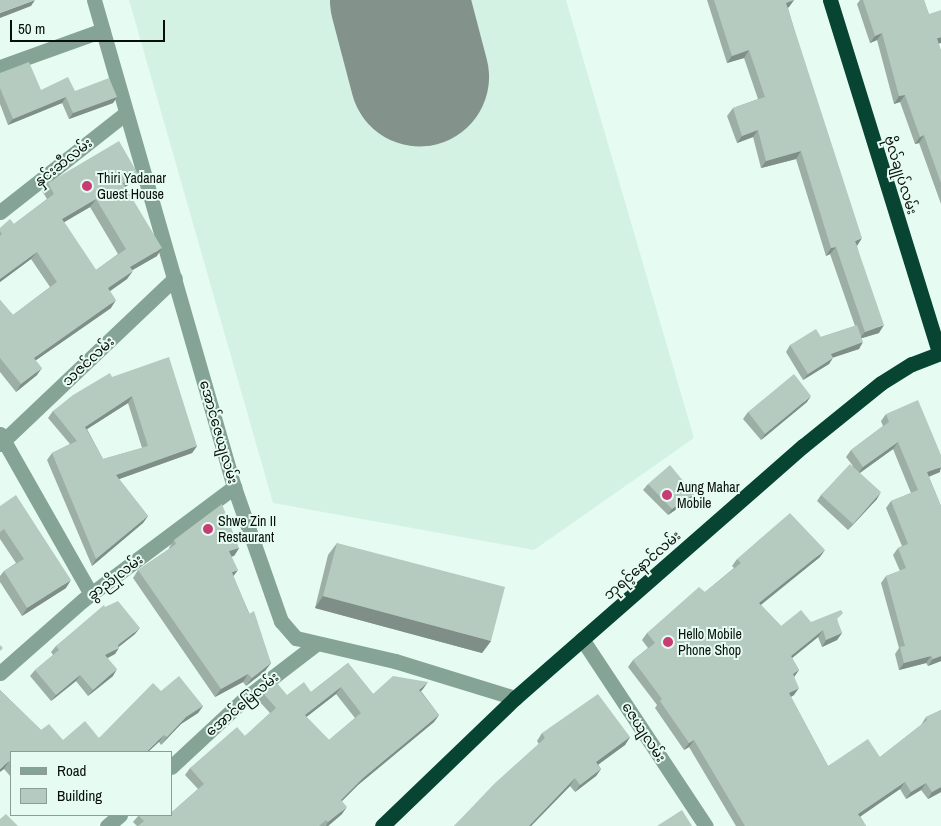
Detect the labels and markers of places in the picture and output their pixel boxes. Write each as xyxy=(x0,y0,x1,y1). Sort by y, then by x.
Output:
place label: Thiri Yadanar Guest House xyxy=(97,170,166,202)
marker: Thiri Yadanar Guest House xyxy=(81,180,93,192)
place label: Aung Mahar Mobile xyxy=(677,479,740,512)
marker: Aung Mahar Mobile xyxy=(661,489,673,501)
place label: Shwe Zin II Restaurant xyxy=(218,513,276,546)
marker: Shwe Zin II Restaurant xyxy=(202,523,214,535)
place label: Hello Mobile Phone Shop xyxy=(678,626,742,658)
marker: Hello Mobile Phone Shop xyxy=(662,636,674,648)

